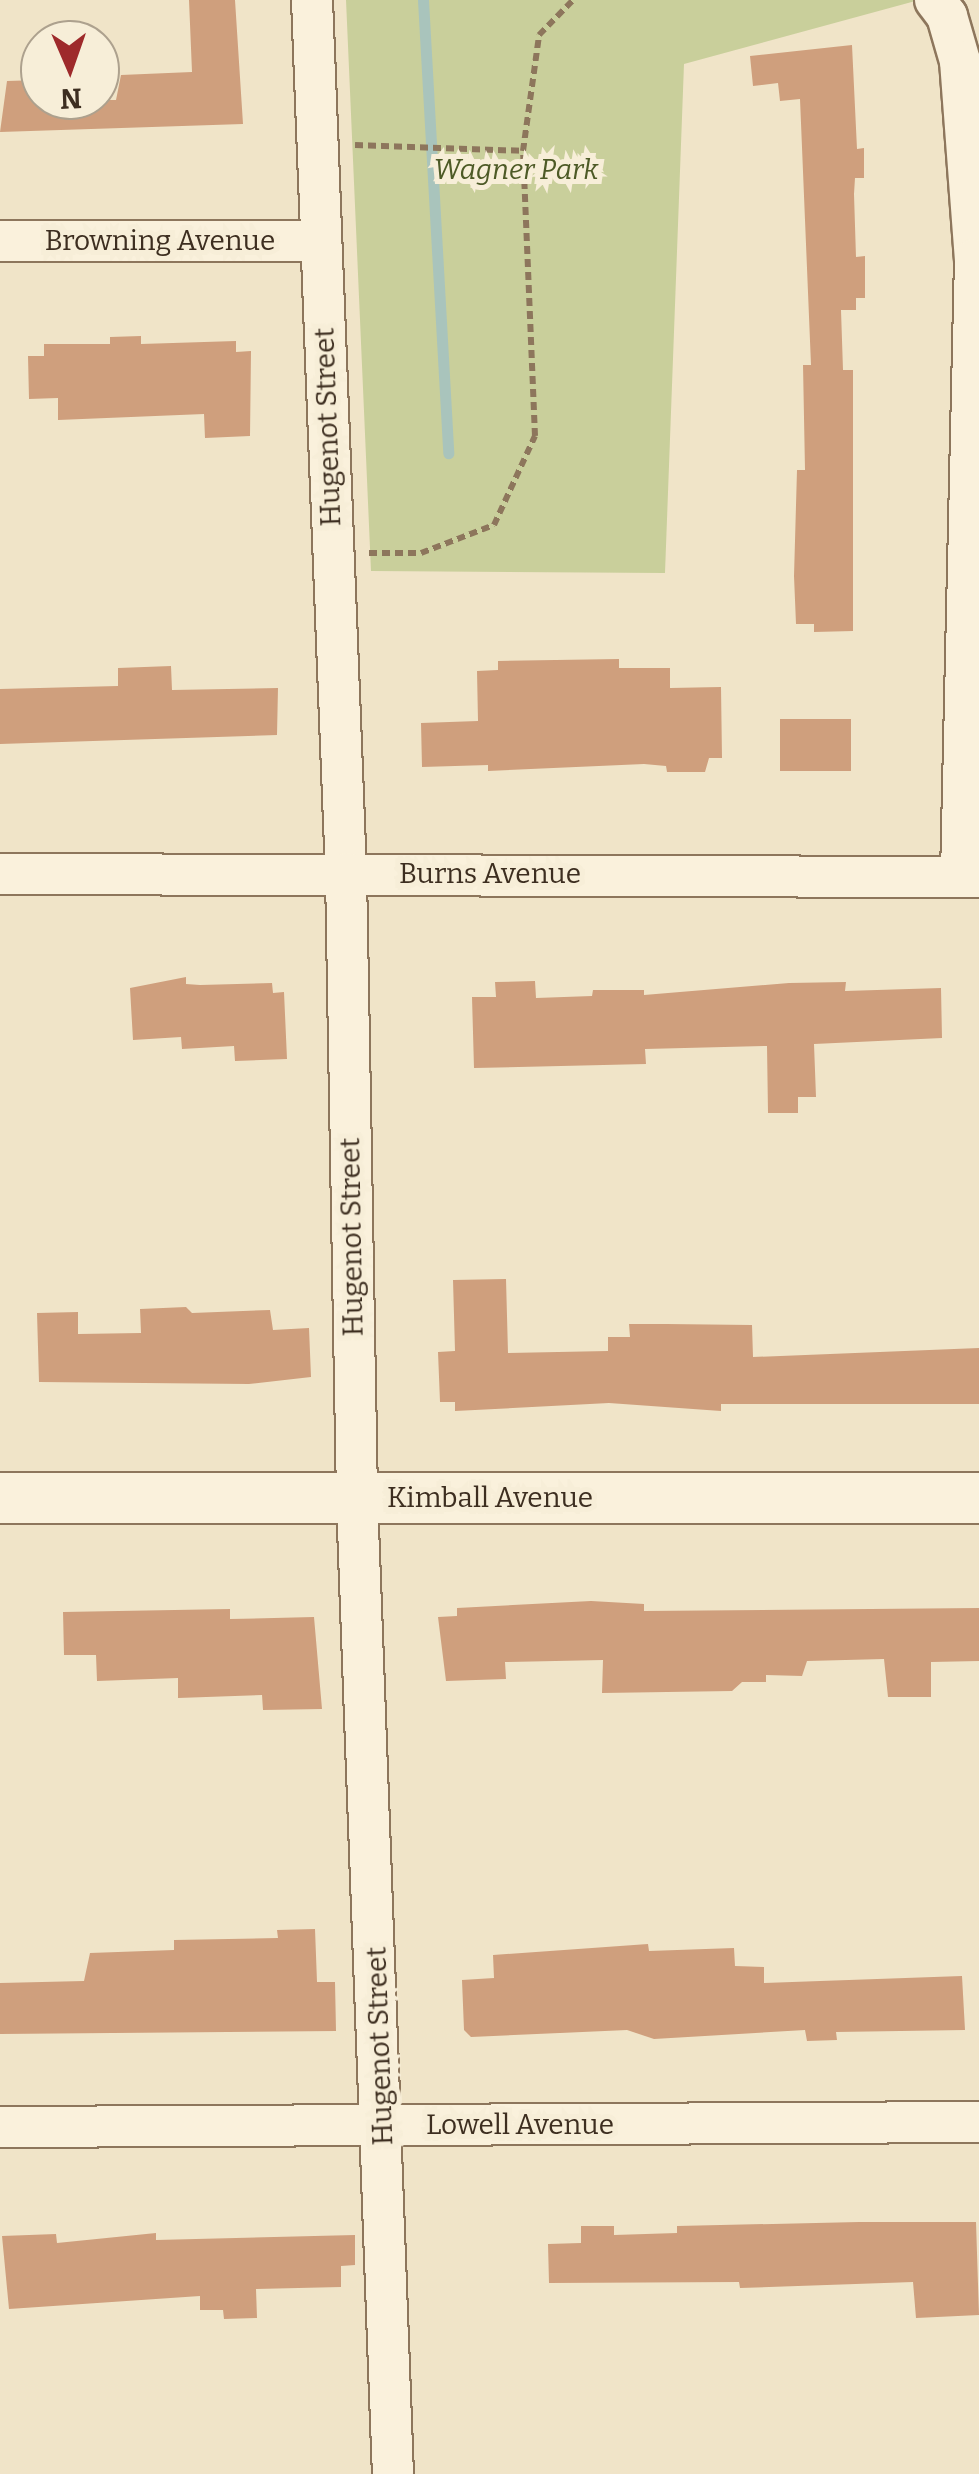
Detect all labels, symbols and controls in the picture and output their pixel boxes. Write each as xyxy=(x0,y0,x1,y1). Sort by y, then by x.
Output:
north arrow xyxy=(20,20,120,120)
text: N xyxy=(60,82,82,115)
park label: Wagner Park xyxy=(434,153,598,187)
street label: Browning Avenue xyxy=(45,224,275,258)
street label: Hugenot Street xyxy=(308,327,348,527)
street label: Burns Avenue xyxy=(399,857,581,891)
street label: Hugenot Street xyxy=(333,1137,371,1337)
street label: Kimball Avenue xyxy=(387,1481,593,1515)
street label: Hugenot Street xyxy=(360,1946,400,2146)
street label: Lowell Avenue xyxy=(426,2108,614,2142)

